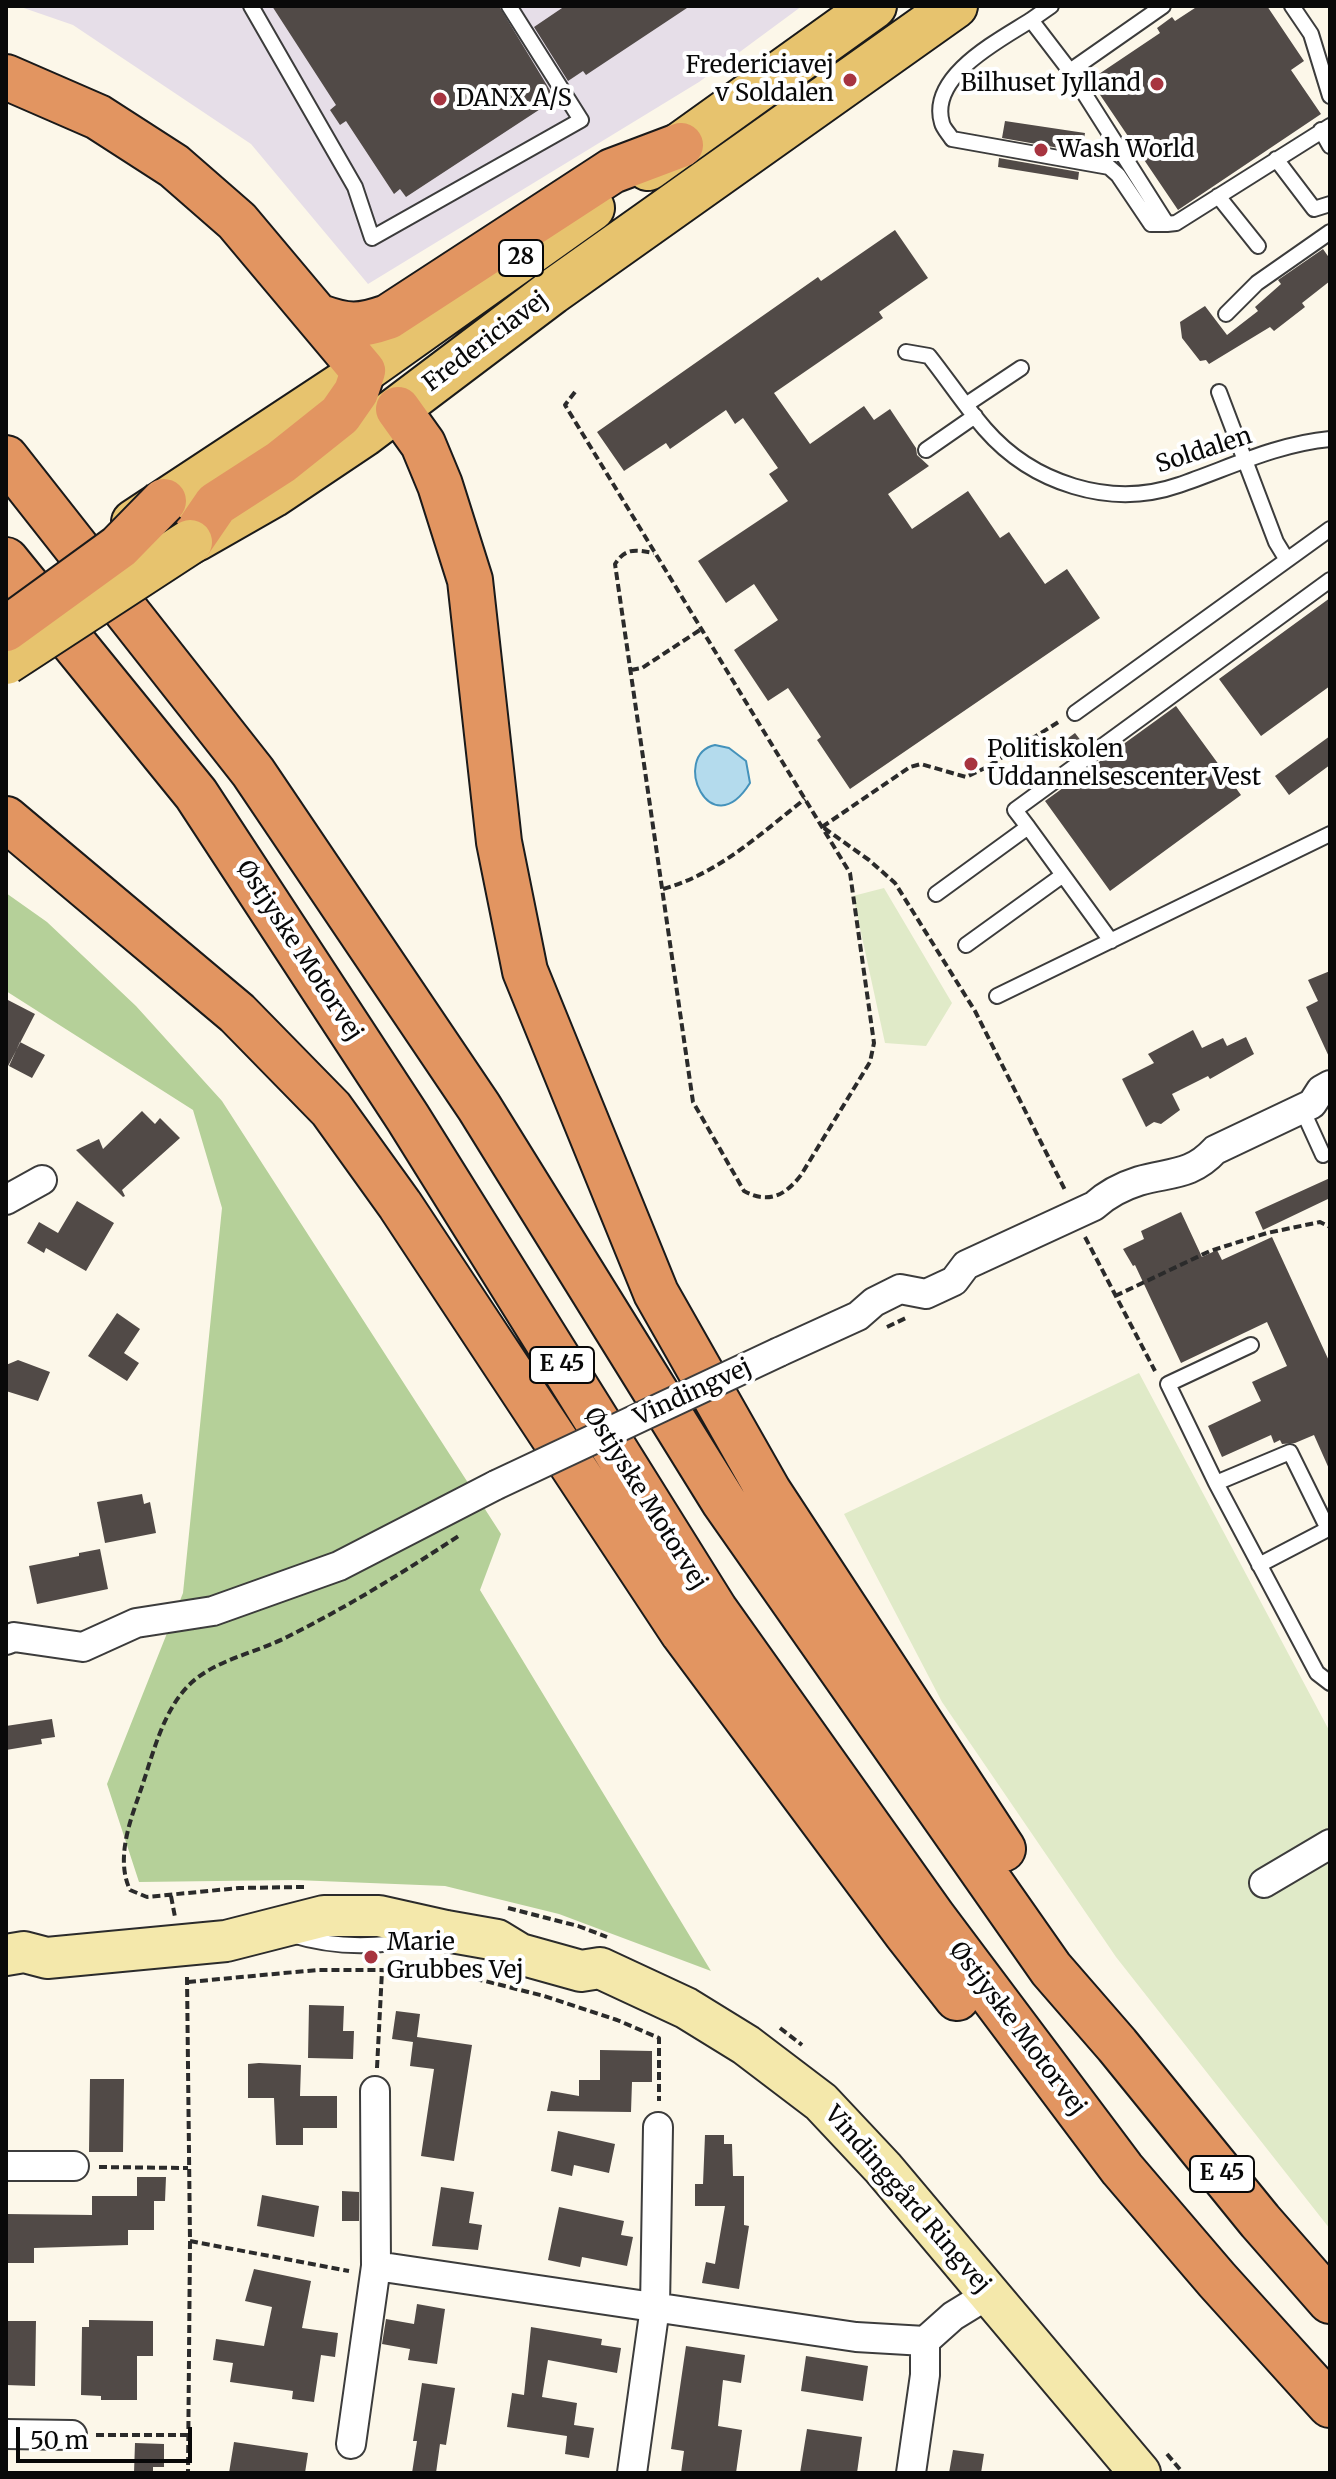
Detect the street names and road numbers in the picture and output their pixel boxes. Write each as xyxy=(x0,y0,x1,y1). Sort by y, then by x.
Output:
road number: 28 xyxy=(499,240,543,276)
street label: Fredericiavej xyxy=(418,286,554,398)
street label: Soldalen xyxy=(1152,422,1256,480)
street label: Østjyske Motorvej xyxy=(230,855,368,1047)
road number: E 45 xyxy=(530,1347,594,1383)
street label: Vindingvej xyxy=(630,1353,756,1433)
street label: Østjyske Motorvej xyxy=(577,1403,713,1595)
street label: Østjyske Motorvej xyxy=(943,1937,1091,2121)
street label: Vindinggård Ringvej xyxy=(818,2101,996,2299)
road number: E 45 xyxy=(1190,2156,1254,2192)

